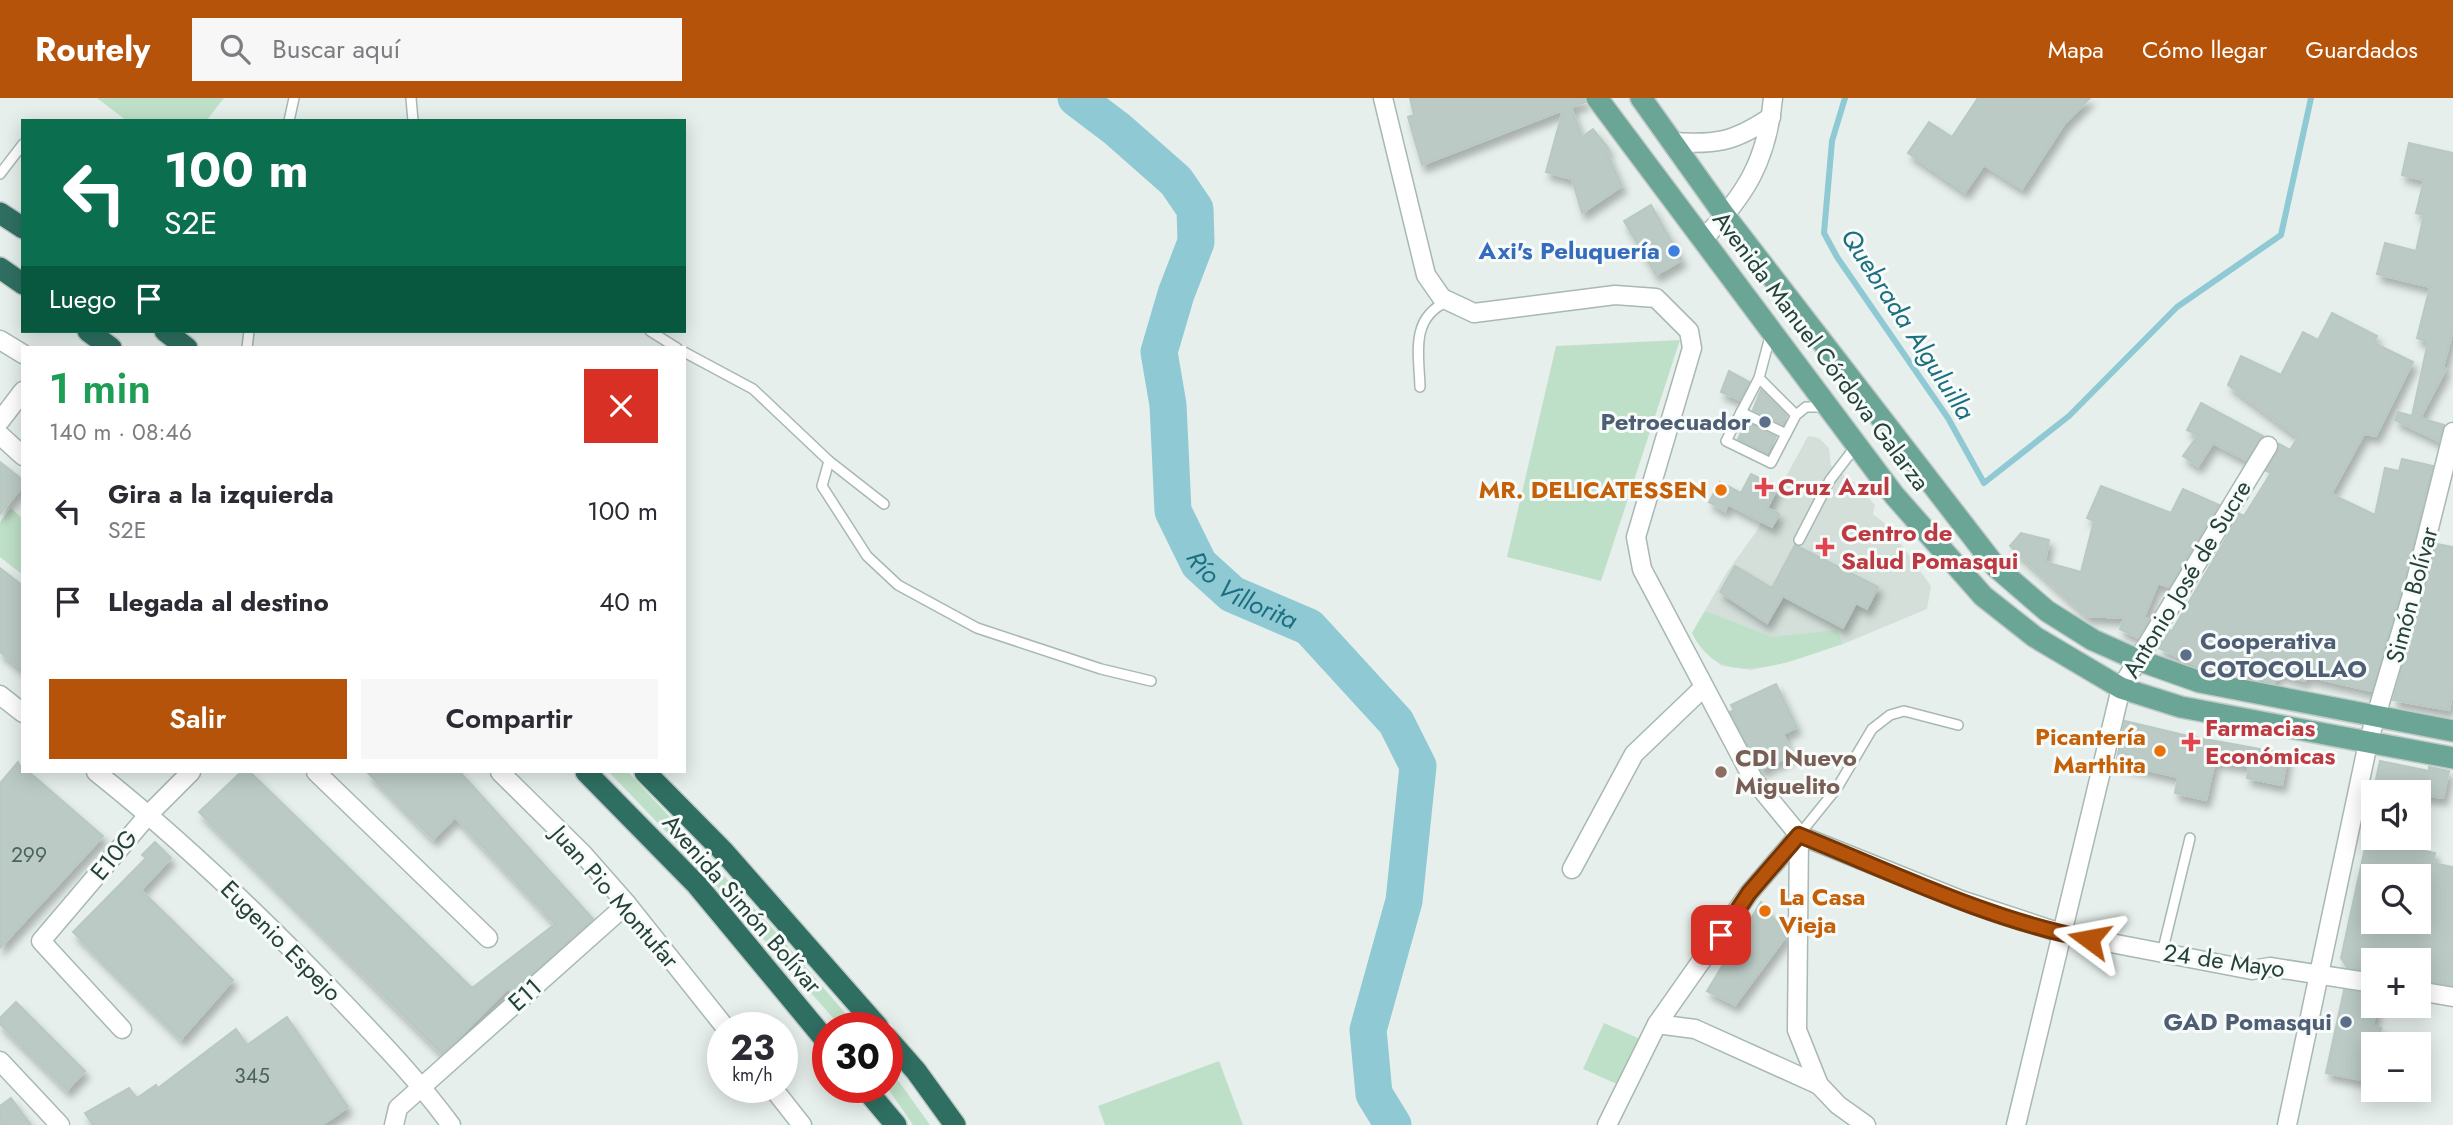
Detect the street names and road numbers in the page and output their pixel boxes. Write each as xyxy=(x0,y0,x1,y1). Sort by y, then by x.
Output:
street label: Avenida Manuel Córdova Galarza xyxy=(1705,204,1938,498)
street label: Antonio José de Sucre xyxy=(2114,473,2260,684)
street label: Simón Bolívar xyxy=(2377,522,2447,667)
street label: Avenida Simón Bolívar xyxy=(654,806,831,1002)
street label: Juan Pio Montufar xyxy=(541,815,688,976)
street label: E10G xyxy=(82,822,145,888)
street label: Eugenio Espejo xyxy=(213,872,350,1009)
street label: 24 de Mayo xyxy=(2161,935,2287,986)
street label: E11 xyxy=(500,970,549,1019)

